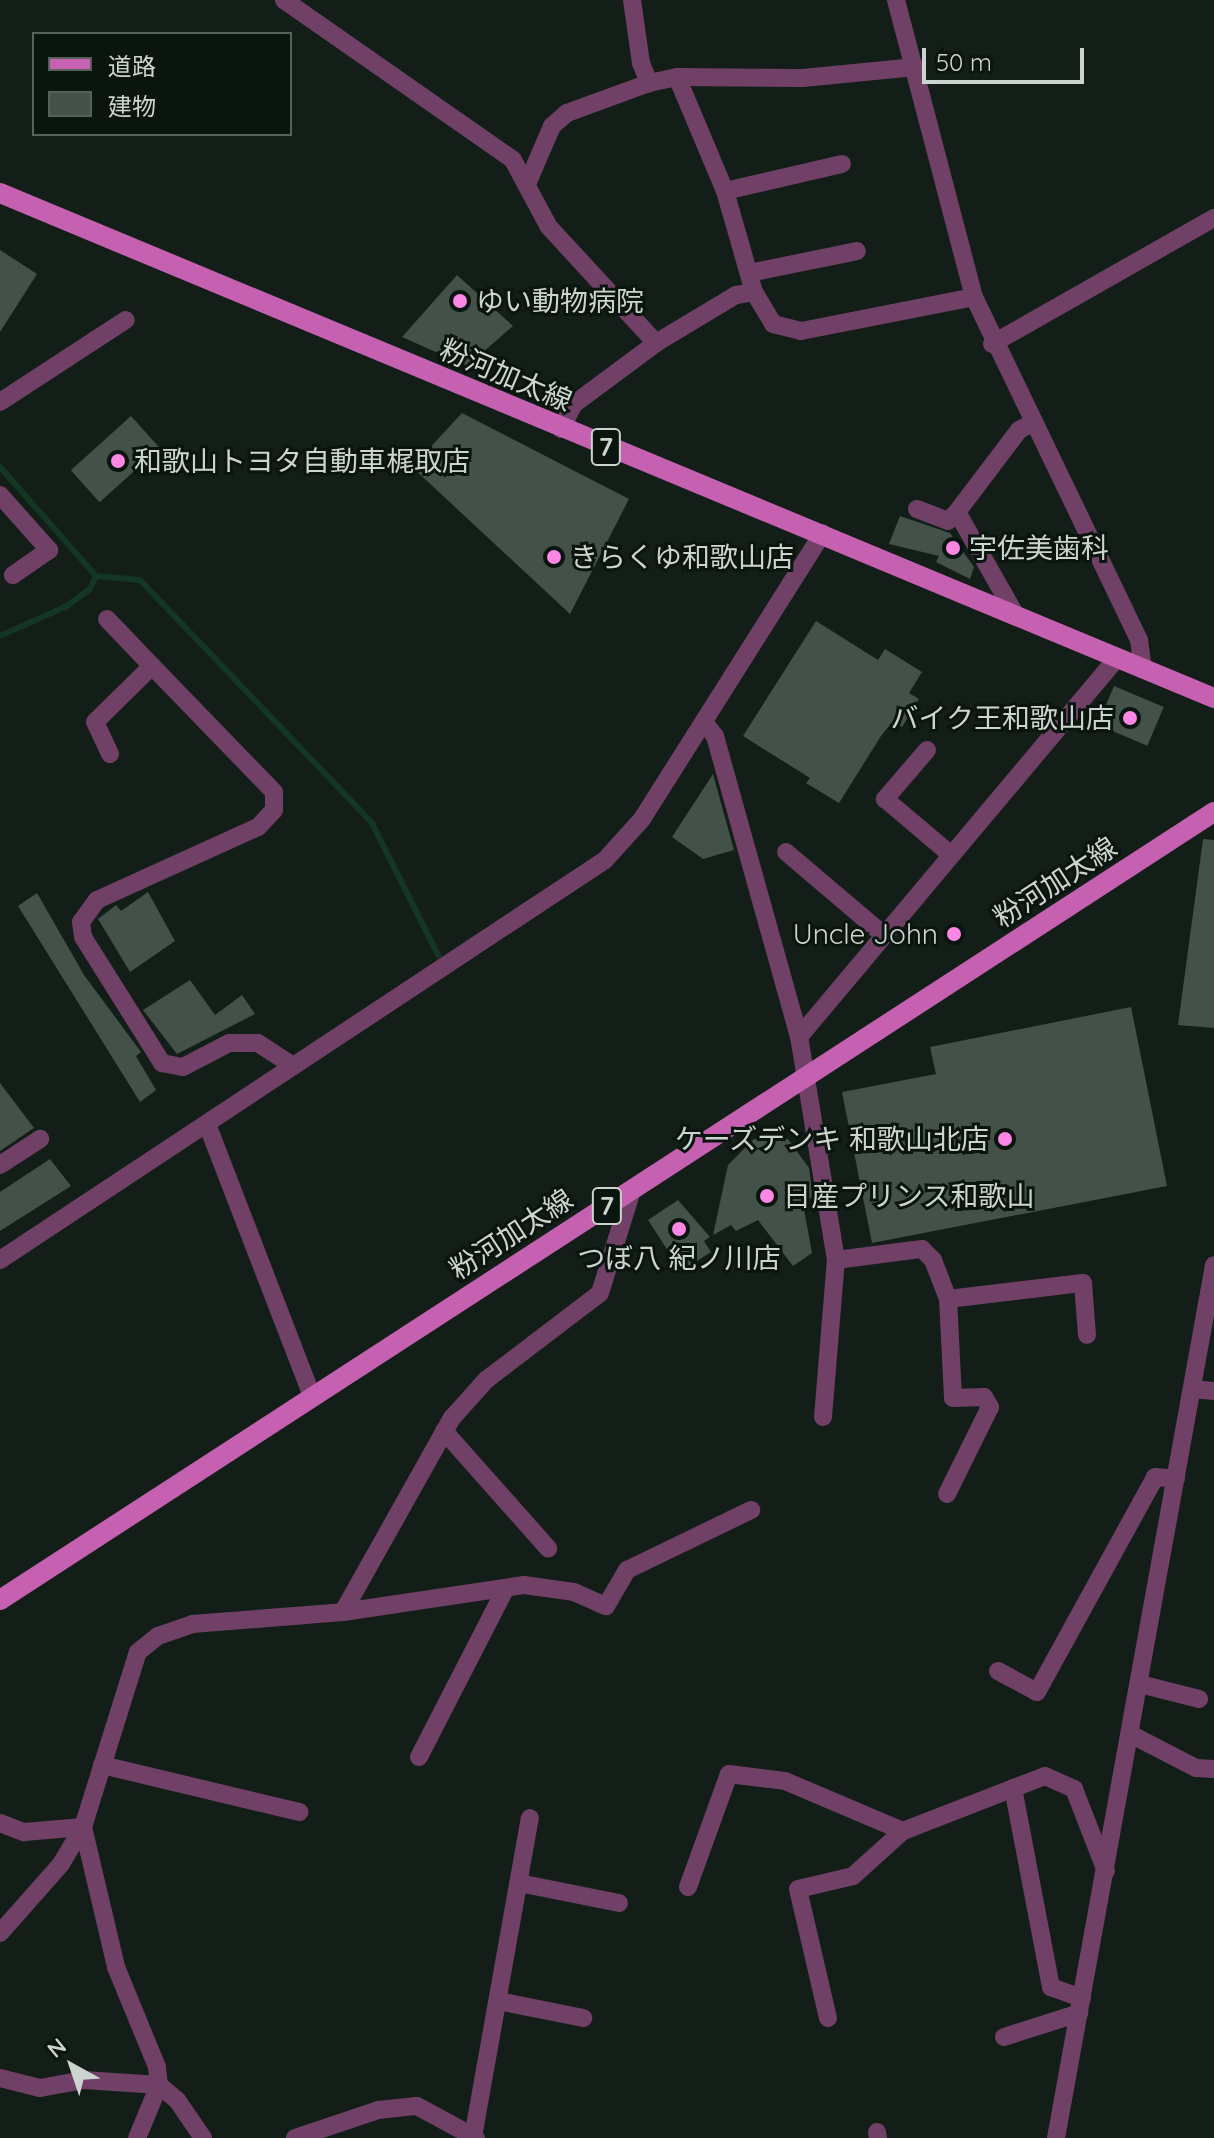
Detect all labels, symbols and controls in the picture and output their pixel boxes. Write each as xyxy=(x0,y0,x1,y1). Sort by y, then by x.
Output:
legend xyxy=(32,32,292,136)
scale bar xyxy=(926,32,1088,82)
text: 50 m xyxy=(936,47,992,77)
text: 道路 xyxy=(108,51,156,81)
text: 建物 xyxy=(108,91,156,121)
place label: ゆい動物病院 xyxy=(476,284,644,318)
marker: ゆい動物病院 xyxy=(451,292,469,310)
street label: 粉河加太線 xyxy=(435,332,577,418)
road number: 7 xyxy=(590,425,622,469)
place label: 和歌山トヨタ自動車梶取店 xyxy=(134,444,470,478)
marker: 和歌山トヨタ自動車梶取店 xyxy=(109,452,127,470)
place label: 宇佐美歯科 xyxy=(969,531,1109,565)
marker: 宇佐美歯科 xyxy=(944,539,962,557)
place label: きらくゆ和歌山店 xyxy=(570,540,794,574)
marker: きらくゆ和歌山店 xyxy=(545,548,563,566)
place label: バイク王和歌山店 xyxy=(890,701,1114,735)
marker: バイク王和歌山店 xyxy=(1121,709,1139,727)
street label: 粉河加太線 xyxy=(987,830,1123,934)
place label: Uncle John xyxy=(793,917,938,951)
marker: Uncle John xyxy=(945,925,963,943)
place label: ケーズデンキ 和歌山北店 xyxy=(673,1122,989,1156)
marker: ケーズデンキ 和歌山北店 xyxy=(996,1130,1014,1148)
place label: 日産プリンス和歌山 xyxy=(783,1179,1035,1213)
street label: 粉河加太線 xyxy=(443,1182,579,1286)
road number: 7 xyxy=(591,1184,623,1228)
marker: 日産プリンス和歌山 xyxy=(758,1187,776,1205)
marker: つぼ八 紀ノ川店 xyxy=(670,1220,688,1238)
place label: つぼ八 紀ノ川店 xyxy=(577,1241,781,1275)
north arrow xyxy=(32,2026,112,2106)
text: N xyxy=(41,2032,72,2064)

